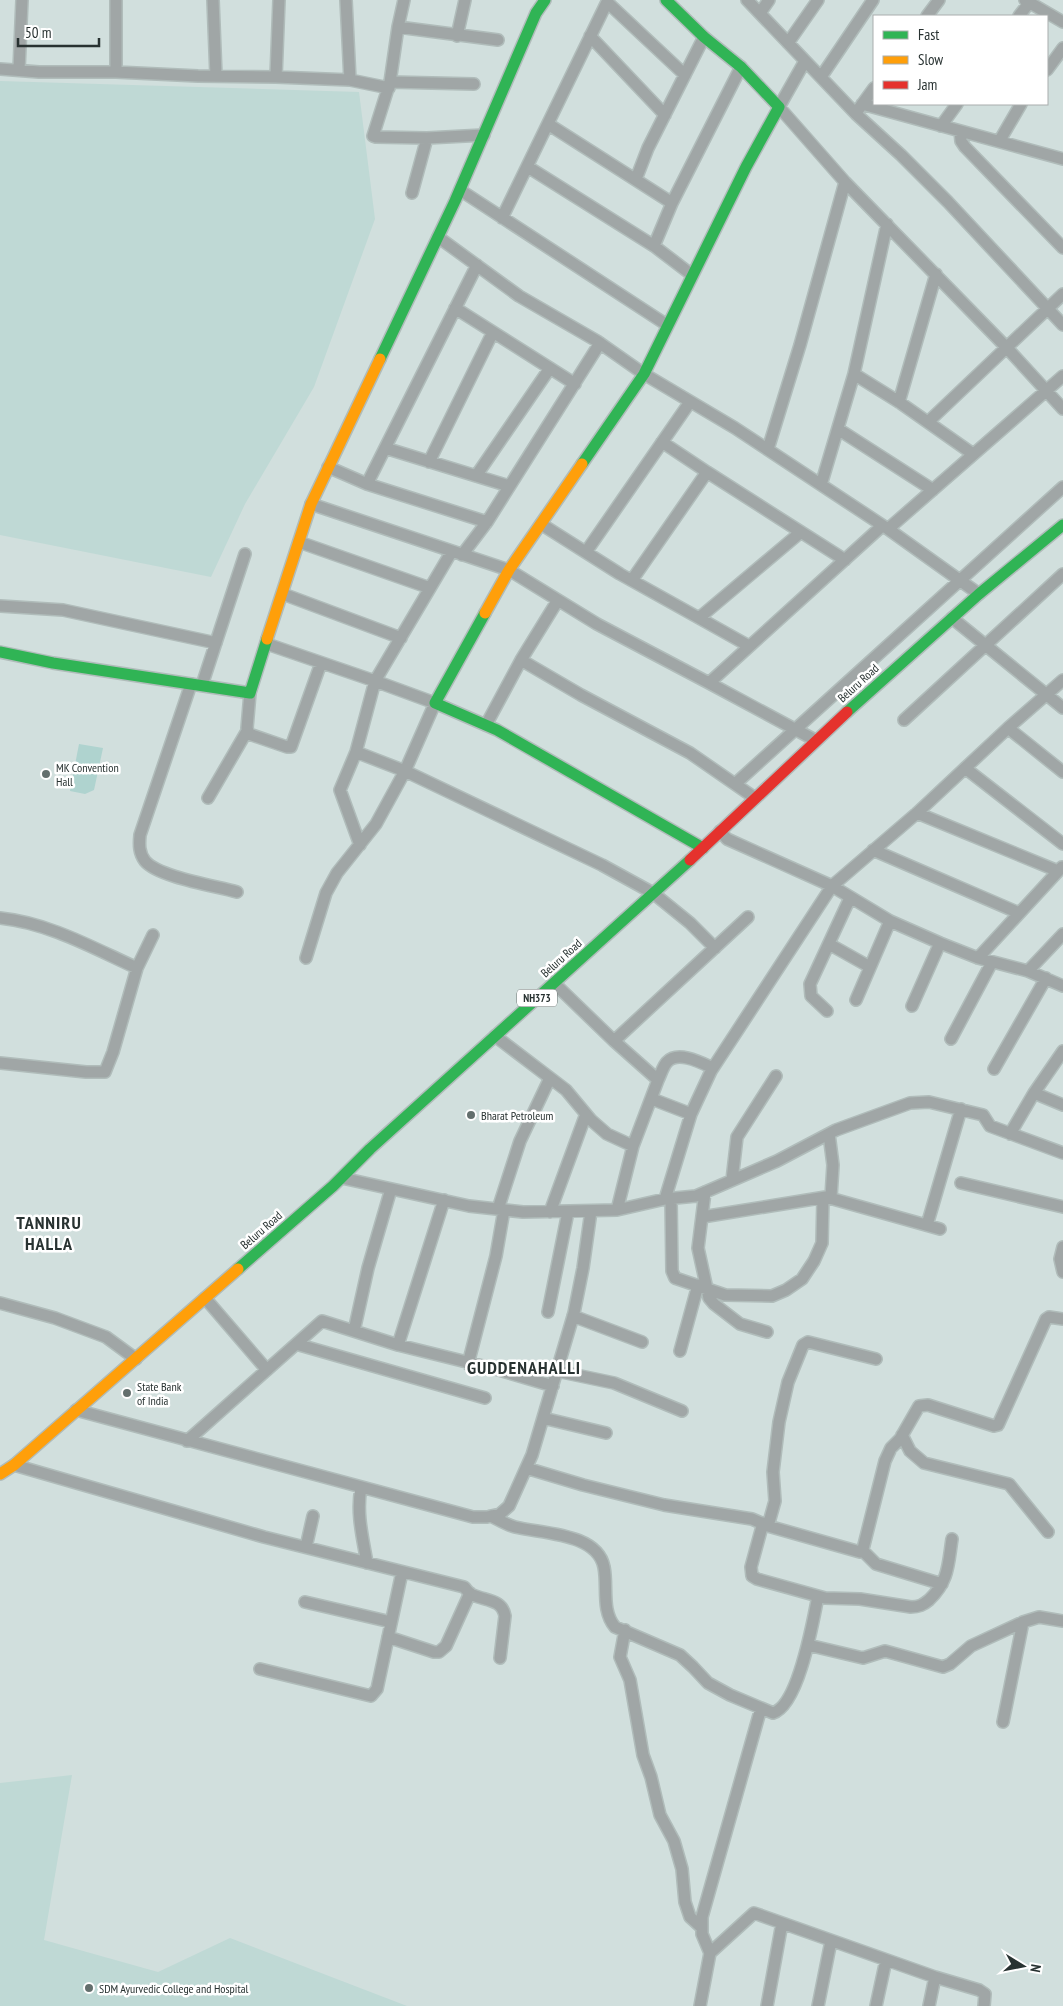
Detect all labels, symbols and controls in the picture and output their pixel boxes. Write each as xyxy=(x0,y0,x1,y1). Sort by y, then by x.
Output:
scale bar xyxy=(18,15,99,47)
legend xyxy=(873,15,1048,105)
text: 50 m xyxy=(25,23,51,42)
text: Fast xyxy=(918,25,939,44)
text: Slow xyxy=(918,50,943,69)
text: Jam xyxy=(917,75,937,94)
street label: Beluru Road xyxy=(834,661,882,705)
place label: MK Convention Hall xyxy=(56,760,119,789)
marker: MK Convention Hall xyxy=(40,768,52,780)
street label: Beluru Road xyxy=(537,936,585,980)
road number: NH373 xyxy=(517,990,557,1006)
place label: Bharat Petroleum xyxy=(481,1108,553,1123)
marker: Bharat Petroleum xyxy=(465,1109,477,1121)
street label: Beluru Road xyxy=(237,1208,285,1252)
district label: TANNIRU HALLA xyxy=(16,1211,82,1255)
district label: GUDDENAHALLI xyxy=(467,1356,581,1379)
place label: State Bank of India xyxy=(137,1379,182,1408)
marker: State Bank of India xyxy=(121,1387,133,1399)
north arrow xyxy=(998,1941,1048,1991)
text: N xyxy=(1026,1963,1045,1974)
place label: SDM Ayurvedic College and Hospital xyxy=(99,1981,248,1996)
marker: SDM Ayurvedic College and Hospital xyxy=(83,1982,95,1994)

